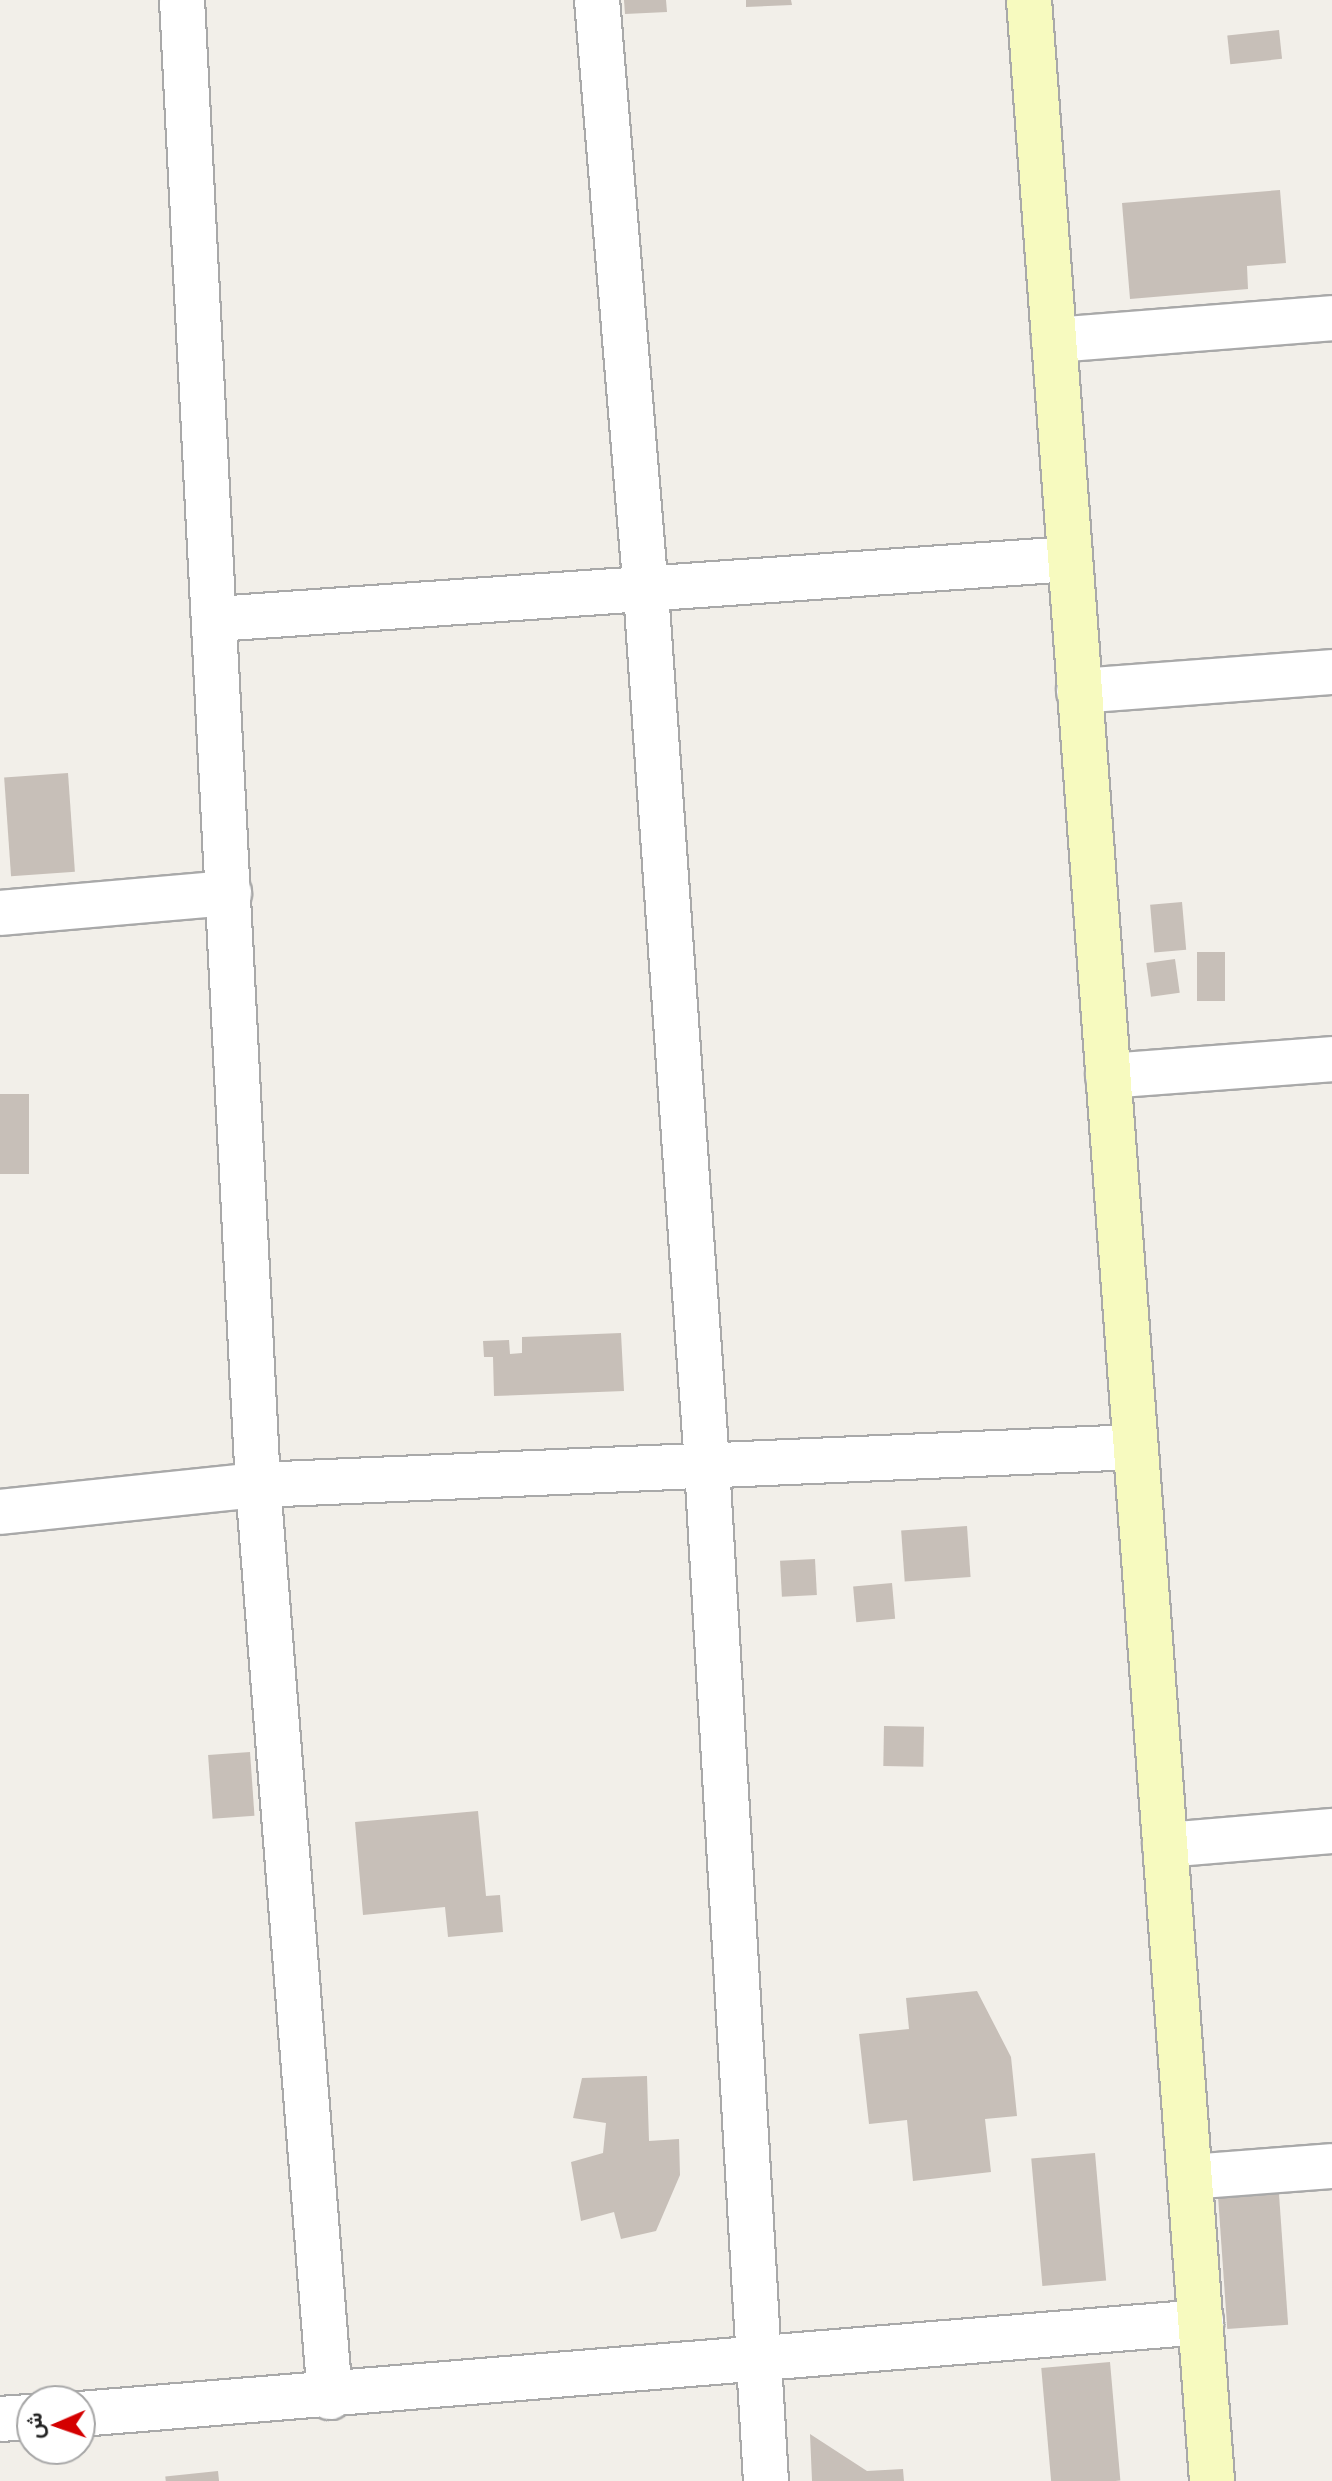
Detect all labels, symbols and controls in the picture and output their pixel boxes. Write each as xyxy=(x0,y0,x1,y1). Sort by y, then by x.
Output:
north arrow xyxy=(16,2385,96,2465)
text: ش xyxy=(17,2412,51,2440)

